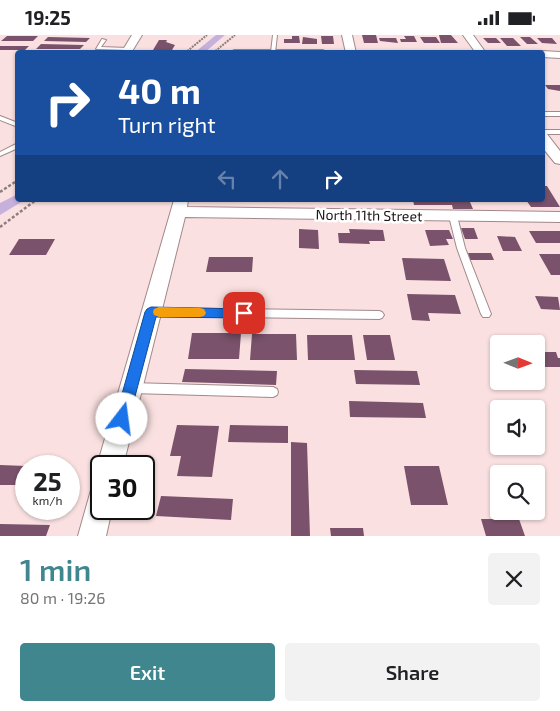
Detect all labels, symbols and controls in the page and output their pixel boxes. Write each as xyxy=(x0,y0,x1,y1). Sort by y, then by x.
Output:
text: 19:25 xyxy=(25,6,71,29)
text: 40 m xyxy=(118,69,201,111)
icon: right xyxy=(35,70,100,135)
text: Turn right xyxy=(118,111,216,137)
icon: left xyxy=(213,165,241,193)
icon: ahead xyxy=(266,165,294,193)
icon: right xyxy=(319,165,347,193)
street label: North 11th Street xyxy=(316,206,422,224)
pin xyxy=(223,292,265,334)
icon: arrive xyxy=(230,299,258,327)
north arrow xyxy=(490,335,545,390)
map controls xyxy=(490,335,545,520)
position arrow xyxy=(95,392,147,444)
button: sound xyxy=(490,400,545,455)
speed limit sign: 30 xyxy=(90,455,155,520)
button: search xyxy=(490,465,545,520)
text: 25 xyxy=(33,466,62,496)
text: km/h xyxy=(33,493,62,507)
text: 1 min xyxy=(20,551,91,587)
button: close xyxy=(488,553,540,605)
text: 80 m · 19:26 xyxy=(20,588,105,607)
button: Exit xyxy=(20,643,275,701)
button: Share xyxy=(285,643,540,701)

